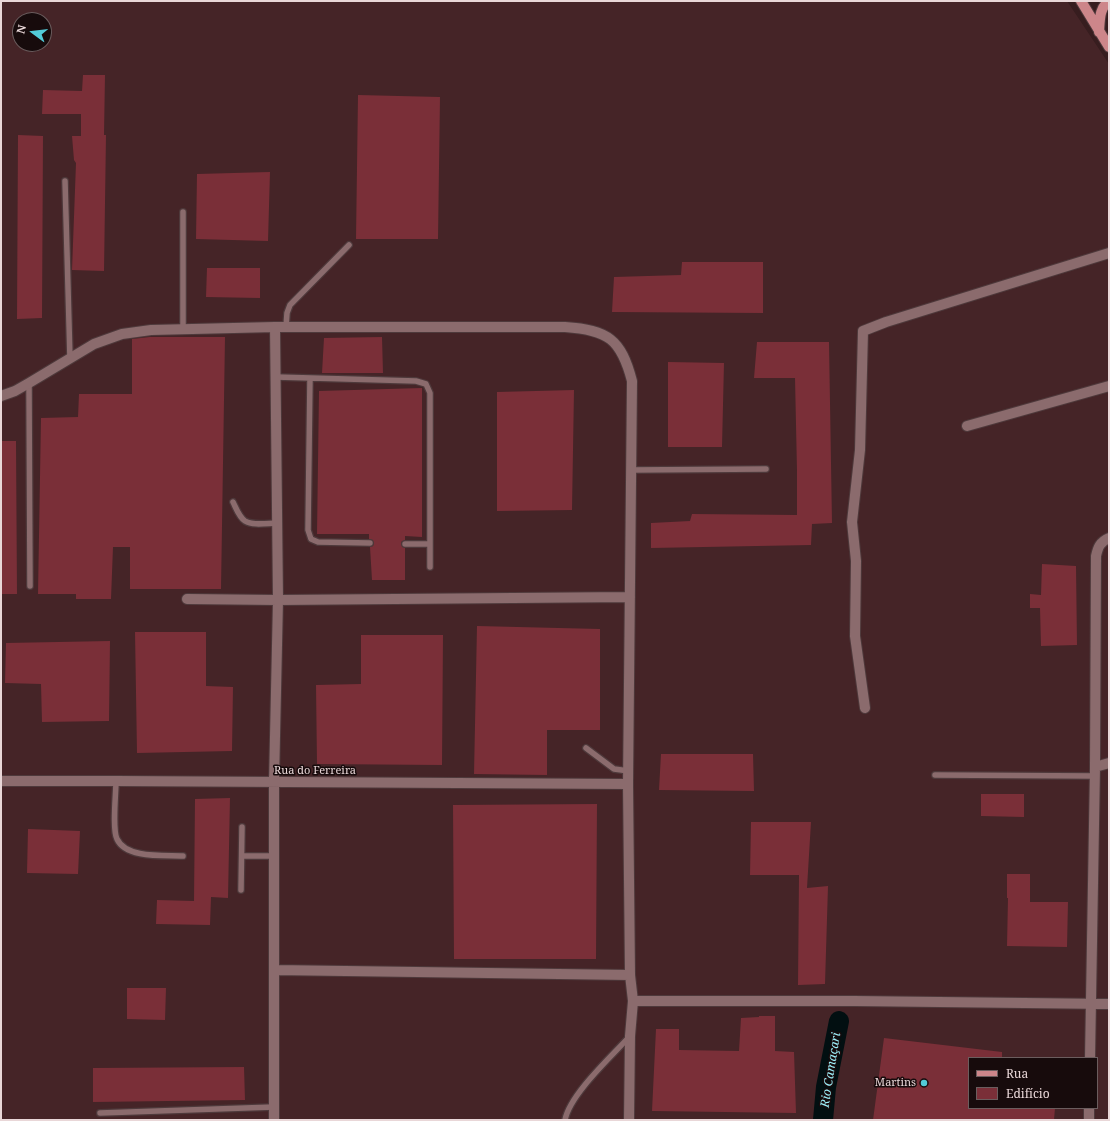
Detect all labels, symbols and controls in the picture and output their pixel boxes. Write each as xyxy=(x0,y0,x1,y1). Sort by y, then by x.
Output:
north arrow xyxy=(12,12,52,52)
text: N xyxy=(13,23,29,35)
street label: Rua do Ferreira xyxy=(274,764,356,778)
water label: Rio Camaçari xyxy=(818,1031,844,1109)
legend xyxy=(968,1057,1098,1109)
text: Rua xyxy=(1006,1065,1028,1082)
place label: Martins xyxy=(875,1076,916,1090)
marker: Martins xyxy=(919,1078,929,1088)
text: Edifício xyxy=(1006,1085,1050,1102)

